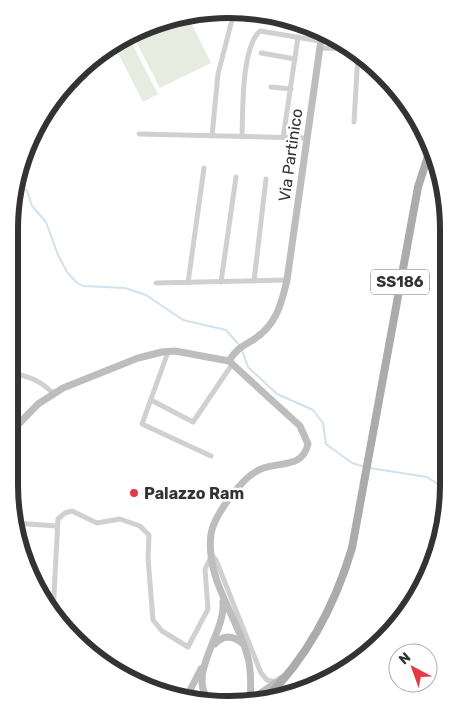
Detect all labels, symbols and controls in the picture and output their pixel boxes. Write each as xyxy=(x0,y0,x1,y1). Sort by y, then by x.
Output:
street label: Via Partinico xyxy=(275,107,306,203)
road number: SS186 xyxy=(371,270,429,294)
place label: Palazzo Ram xyxy=(144,484,244,503)
marker: Palazzo Ram xyxy=(128,487,140,499)
north arrow xyxy=(388,643,438,693)
text: N xyxy=(395,649,414,668)

